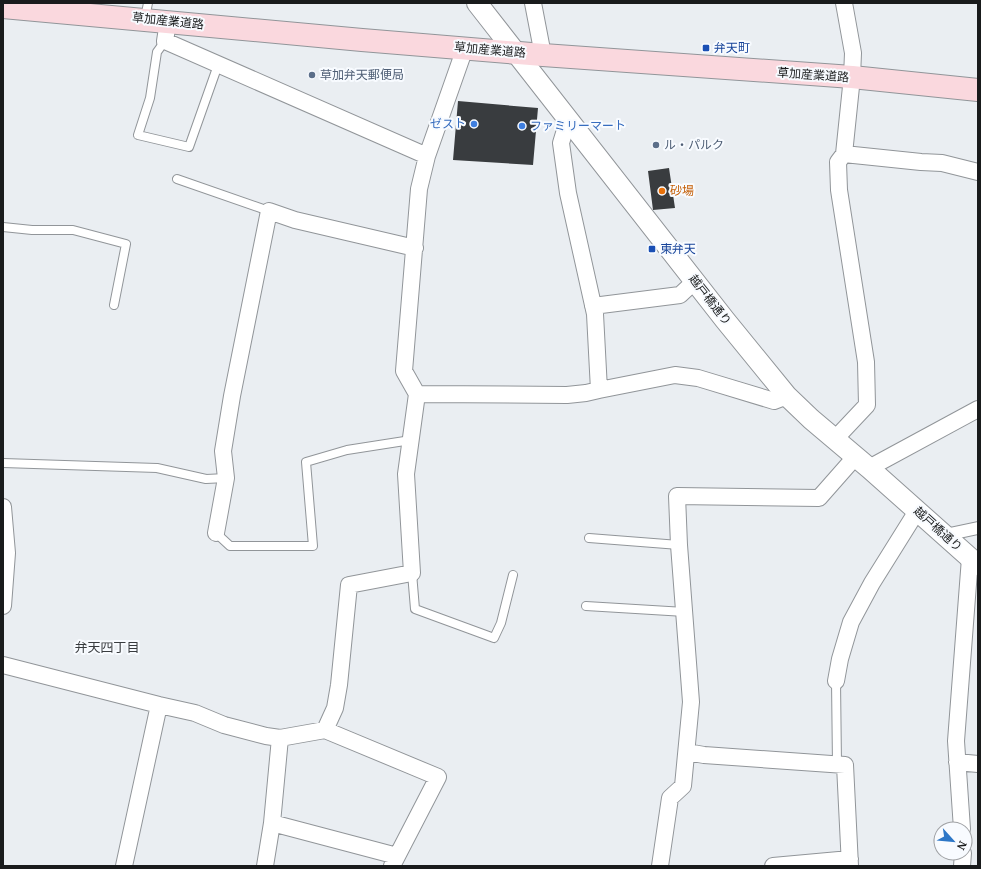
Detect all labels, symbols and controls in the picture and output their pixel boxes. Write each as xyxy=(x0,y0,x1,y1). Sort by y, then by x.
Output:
street label: 草加産業道路 xyxy=(131,9,205,32)
street label: 草加産業道路 xyxy=(454,39,527,60)
place label: 弁天町 xyxy=(714,40,750,55)
marker: 弁天町 xyxy=(701,43,711,53)
street label: 草加産業道路 xyxy=(777,65,849,84)
place label: 草加弁天郵便局 xyxy=(320,67,404,82)
marker: 草加弁天郵便局 xyxy=(307,70,317,80)
place label: ゼスト xyxy=(430,116,466,131)
place label: ファミリーマート xyxy=(530,118,626,133)
marker: ゼスト xyxy=(469,119,479,129)
marker: ファミリーマート xyxy=(517,121,527,131)
place label: ル・パルク xyxy=(664,137,724,152)
marker: ル・パルク xyxy=(651,140,661,150)
place label: 砂場 xyxy=(670,183,694,198)
marker: 砂場 xyxy=(657,186,667,196)
place label: 東弁天 xyxy=(660,241,696,256)
marker: 東弁天 xyxy=(647,244,657,254)
street label: 越戸橋通り xyxy=(686,271,735,328)
street label: 越戸橋通り xyxy=(911,503,966,554)
district label: 弁天四丁目 xyxy=(74,638,140,656)
north arrow xyxy=(933,821,973,861)
text: N xyxy=(953,839,970,853)

